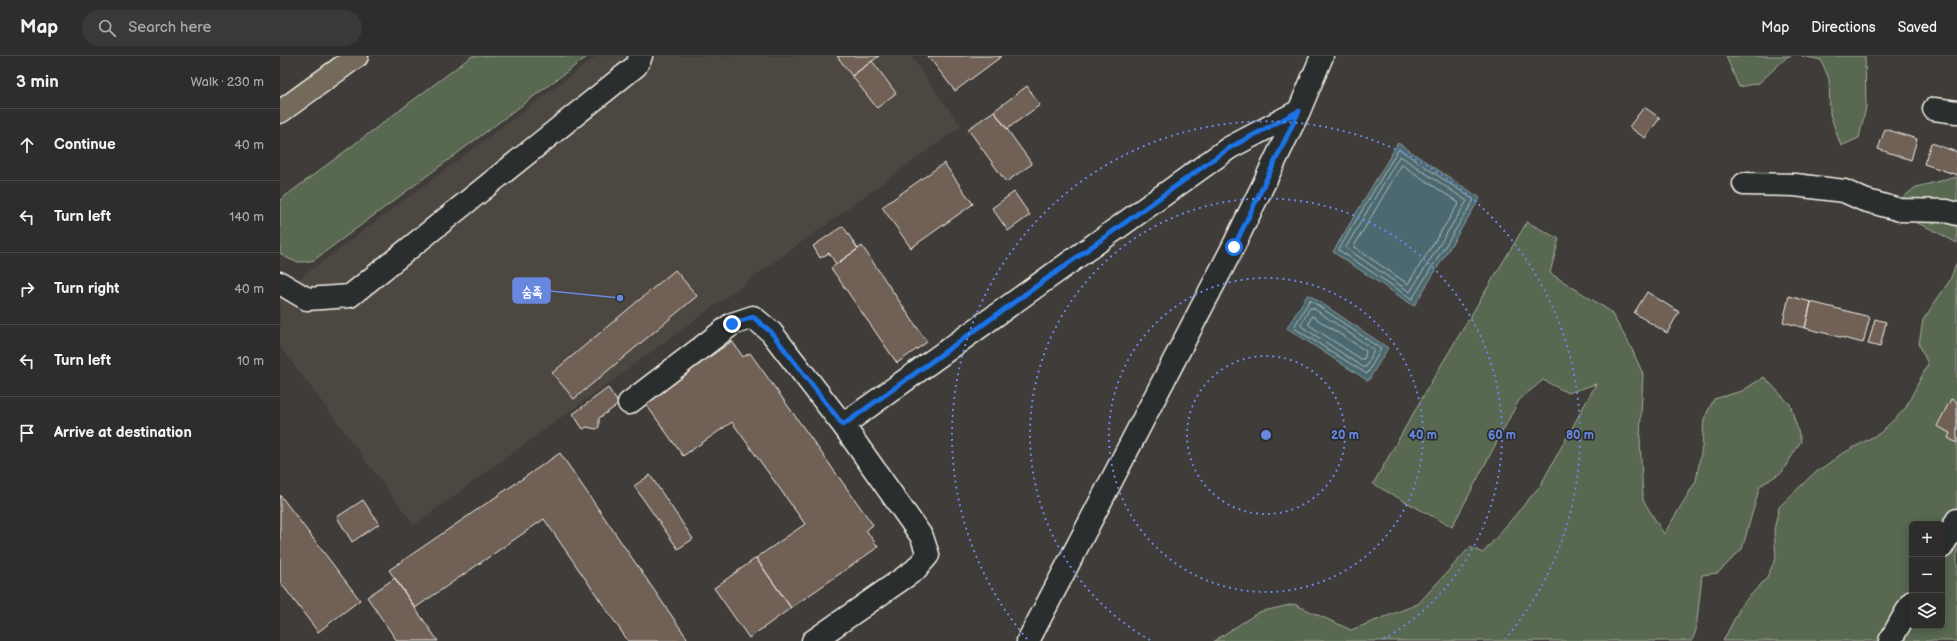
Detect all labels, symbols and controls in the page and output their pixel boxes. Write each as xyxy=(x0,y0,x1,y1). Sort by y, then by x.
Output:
search box xyxy=(82,10,362,46)
text: Map xyxy=(20,16,58,39)
icon: search xyxy=(96,17,118,39)
text: Search here xyxy=(128,18,211,37)
text: Map xyxy=(1761,19,1789,36)
text: Directions xyxy=(1811,19,1876,36)
text: Saved xyxy=(1898,19,1937,36)
text: 3 min xyxy=(16,72,59,92)
text: Walk · 230 m xyxy=(190,74,264,90)
icon: ahead xyxy=(16,134,38,156)
text: Continue xyxy=(54,135,116,154)
text: 40 m xyxy=(234,137,264,153)
icon: left xyxy=(16,206,38,228)
text: Turn left xyxy=(54,207,111,226)
text: 140 m xyxy=(229,209,264,225)
route start xyxy=(1225,238,1243,256)
icon: right xyxy=(16,278,38,300)
callout: 숨족 xyxy=(513,278,550,303)
text: Turn right xyxy=(54,279,119,298)
text: 40 m xyxy=(234,281,264,297)
text: 숨족 xyxy=(522,284,543,300)
route end xyxy=(723,315,741,333)
icon: left xyxy=(16,350,38,372)
text: Turn left xyxy=(54,351,111,370)
text: 10 m xyxy=(237,353,264,369)
icon: arrive xyxy=(16,422,38,444)
text: Arrive at destination xyxy=(54,423,192,442)
centre of rings xyxy=(1259,428,1273,442)
text: 20 m xyxy=(1331,428,1359,443)
text: 40 m xyxy=(1409,428,1437,443)
text: 60 m xyxy=(1488,428,1516,443)
text: 80 m xyxy=(1566,428,1594,443)
map controls xyxy=(1909,521,1945,629)
button: + xyxy=(1909,521,1945,557)
button: − xyxy=(1909,557,1945,593)
button: layers xyxy=(1909,593,1945,629)

